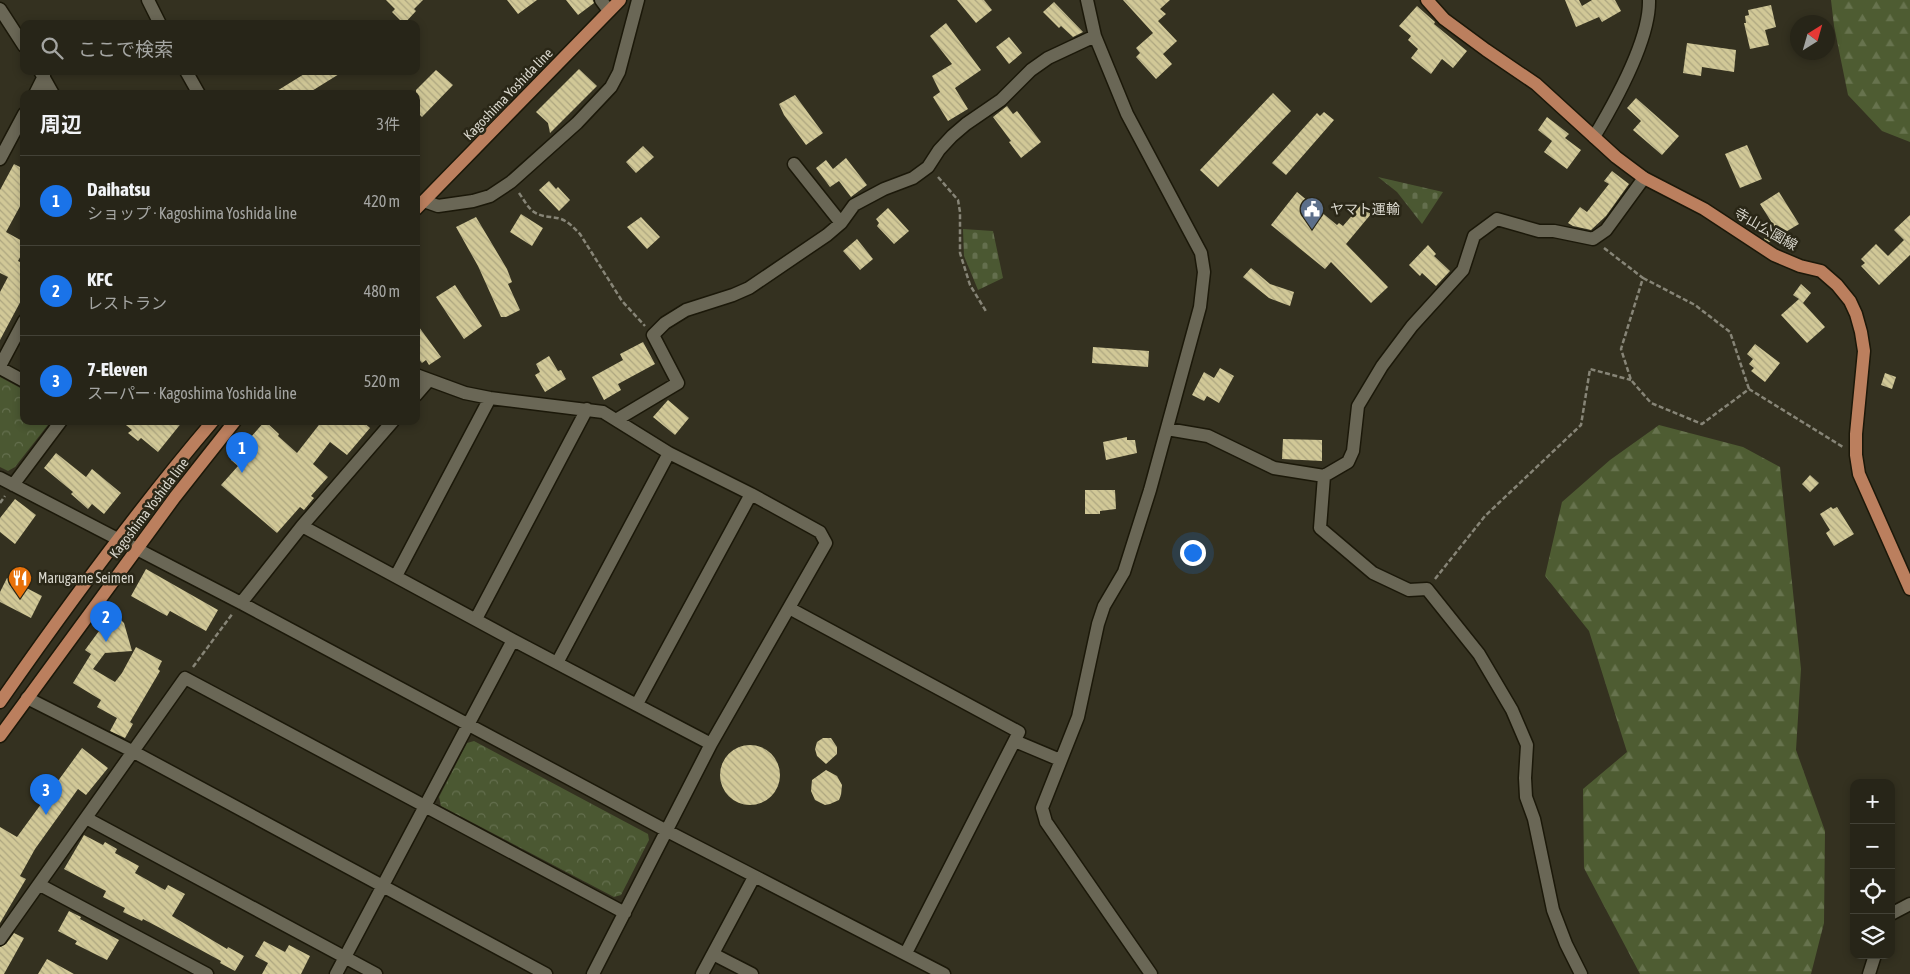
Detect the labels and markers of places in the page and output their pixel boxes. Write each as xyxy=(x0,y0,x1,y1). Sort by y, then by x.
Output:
public building icon: ヤマト運輸 xyxy=(1299,196,1325,230)
place label: ヤマト運輸 xyxy=(1330,201,1400,217)
pin: 1 xyxy=(226,432,258,473)
restaurant icon: Marugame Seimen xyxy=(7,565,33,599)
place label: Marugame Seimen xyxy=(38,570,134,586)
pin: 2 xyxy=(90,601,122,642)
pin: 3 xyxy=(30,774,62,815)

